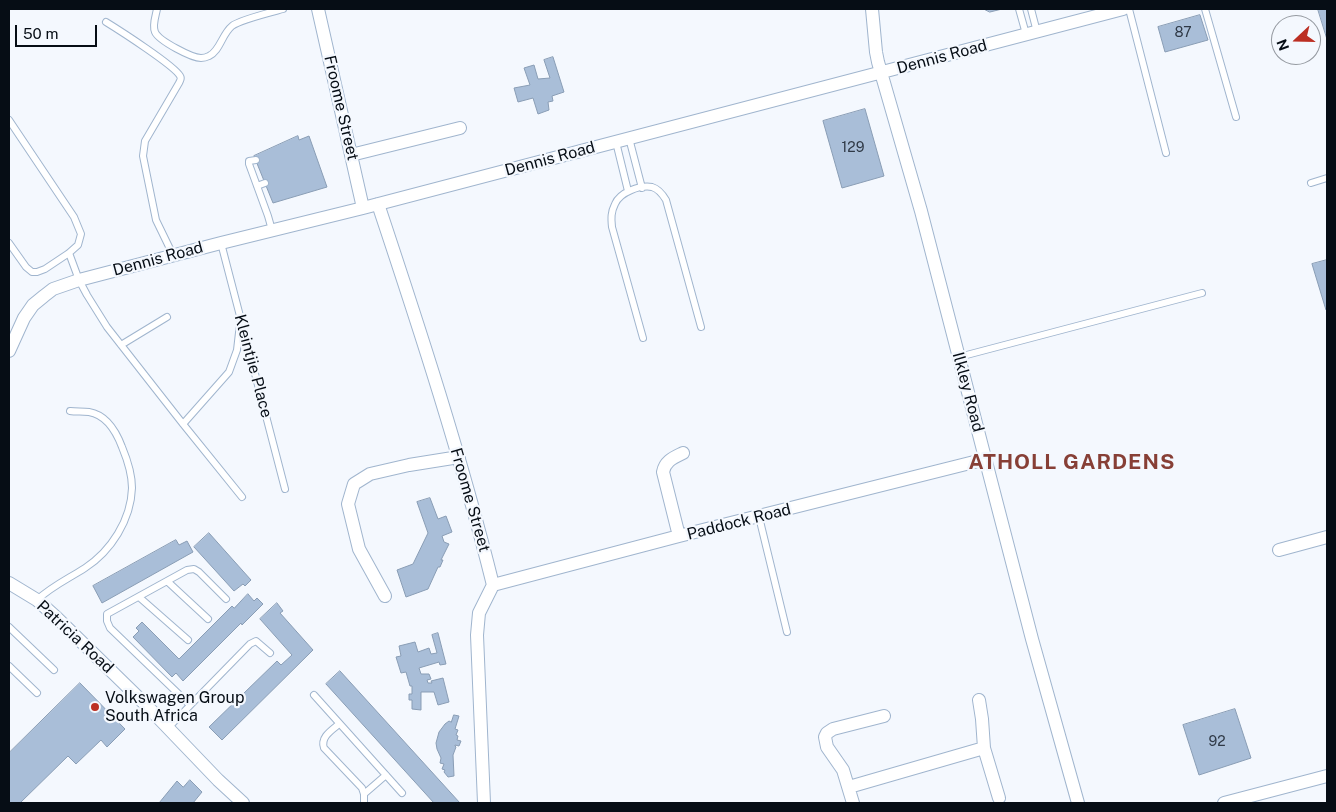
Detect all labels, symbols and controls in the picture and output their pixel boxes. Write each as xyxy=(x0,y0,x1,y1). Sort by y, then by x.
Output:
scale bar xyxy=(18,15,100,47)
north arrow xyxy=(1271,15,1321,65)
text: 50 m xyxy=(23,25,58,42)
house number: 87 xyxy=(1174,25,1192,41)
street label: Dennis Road xyxy=(895,36,989,78)
text: N xyxy=(1274,37,1292,53)
street label: Froome Street xyxy=(320,54,362,162)
street label: Dennis Road xyxy=(503,138,597,180)
house number: 129 xyxy=(842,140,864,156)
street label: Dennis Road xyxy=(111,238,205,280)
street label: Kleintjie Place xyxy=(230,312,276,420)
street label: Ilkley Road xyxy=(948,350,988,434)
street label: Froome Street xyxy=(446,446,494,554)
district label: ATHOLL GARDENS xyxy=(967,450,1177,476)
street label: Paddock Road xyxy=(685,500,793,544)
street label: Patricia Road xyxy=(33,597,117,677)
place label: Volkswagen Group South Africa xyxy=(105,688,245,726)
marker: Volkswagen Group South Africa xyxy=(89,701,101,713)
house number: 92 xyxy=(1208,734,1226,750)

